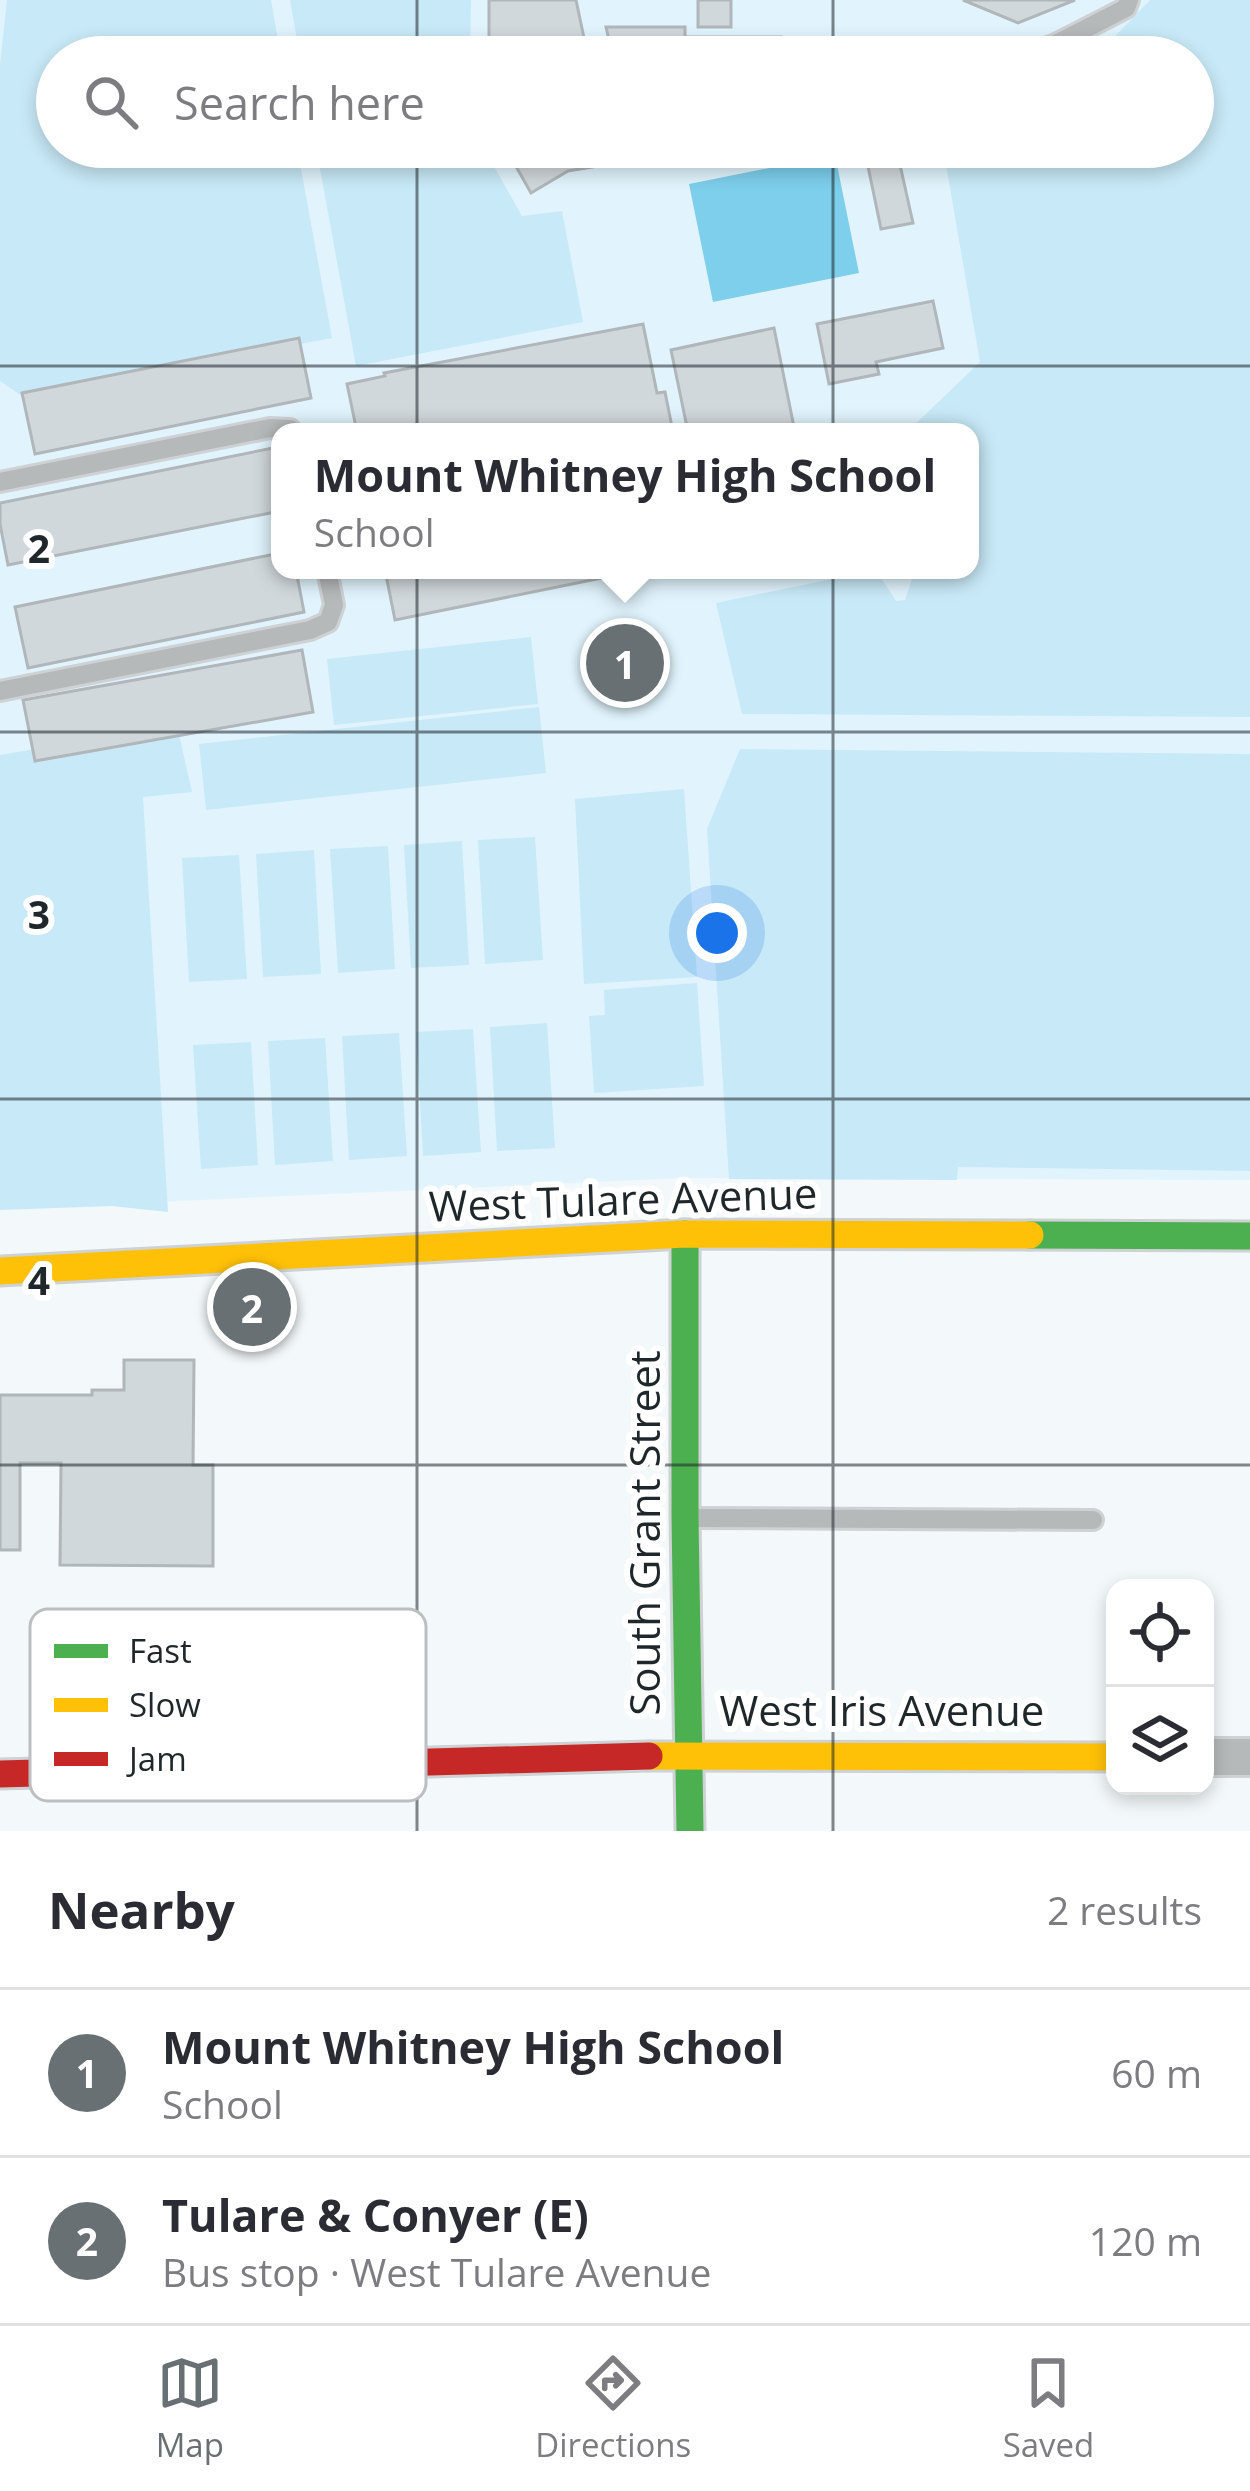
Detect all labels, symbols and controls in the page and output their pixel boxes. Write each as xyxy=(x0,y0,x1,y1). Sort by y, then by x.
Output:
search box xyxy=(36,36,1214,168)
icon: search xyxy=(78,69,144,135)
text: Search here xyxy=(174,72,425,133)
popup xyxy=(271,423,979,579)
text: Mount Whitney High School xyxy=(314,444,936,505)
text: School xyxy=(314,505,435,558)
text: 2 xyxy=(28,521,50,574)
pin: 1 xyxy=(586,618,664,708)
text: 3 xyxy=(28,887,50,940)
your location xyxy=(687,903,747,963)
street label: West Tulare Avenue xyxy=(428,1163,818,1234)
text: 4 xyxy=(28,1253,50,1306)
pin: 2 xyxy=(213,1262,291,1352)
street label: South Grant Street xyxy=(615,1350,672,1716)
map controls xyxy=(1106,1579,1214,1795)
button: locate xyxy=(1106,1579,1214,1687)
legend xyxy=(30,1609,426,1801)
text: Fast xyxy=(129,1628,192,1673)
street label: West Iris Avenue xyxy=(720,1681,1044,1738)
text: Slow xyxy=(129,1682,201,1727)
button: layers xyxy=(1106,1687,1214,1795)
text: Jam xyxy=(126,1736,187,1781)
text: Nearby xyxy=(48,1874,235,1944)
text: 2 results xyxy=(1047,1883,1202,1936)
text: Mount Whitney High School xyxy=(162,2016,784,2077)
text: 1 xyxy=(76,2046,98,2099)
text: 60 m xyxy=(1111,2046,1202,2099)
text: School xyxy=(162,2077,283,2130)
text: Tulare & Conyer (E) xyxy=(162,2184,589,2245)
text: 2 xyxy=(76,2214,98,2267)
text: 120 m xyxy=(1089,2214,1202,2267)
text: Bus stop · West Tulare Avenue xyxy=(162,2245,711,2298)
tab: Map xyxy=(156,2350,224,2467)
tab: Directions xyxy=(535,2350,691,2467)
tab: Saved xyxy=(1003,2350,1094,2467)

